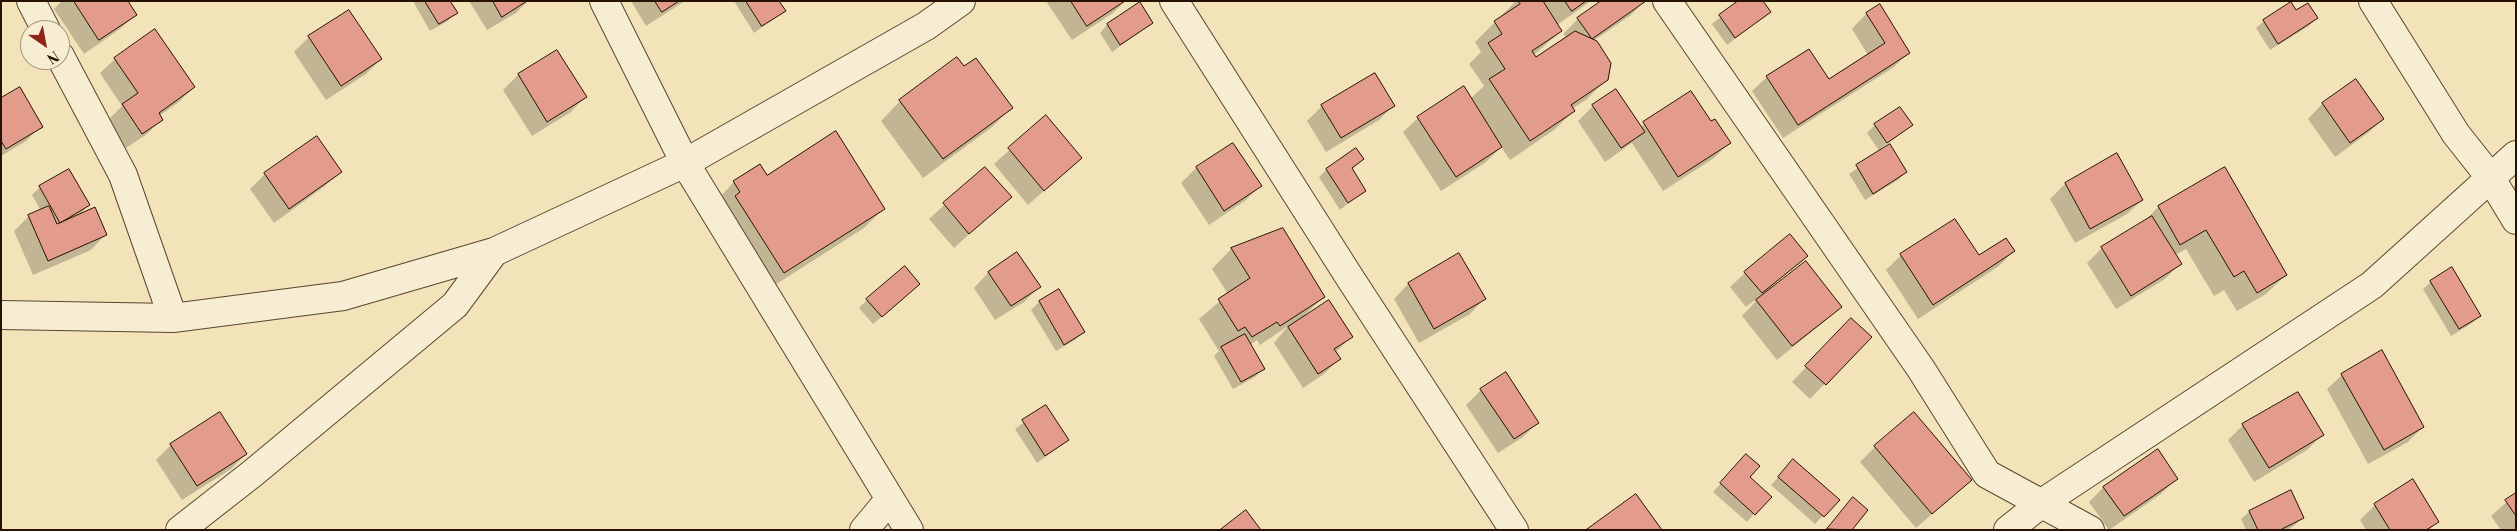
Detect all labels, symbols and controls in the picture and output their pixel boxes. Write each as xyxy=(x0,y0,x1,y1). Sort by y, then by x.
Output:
north arrow xyxy=(20,20,70,70)
text: N xyxy=(43,46,62,67)

